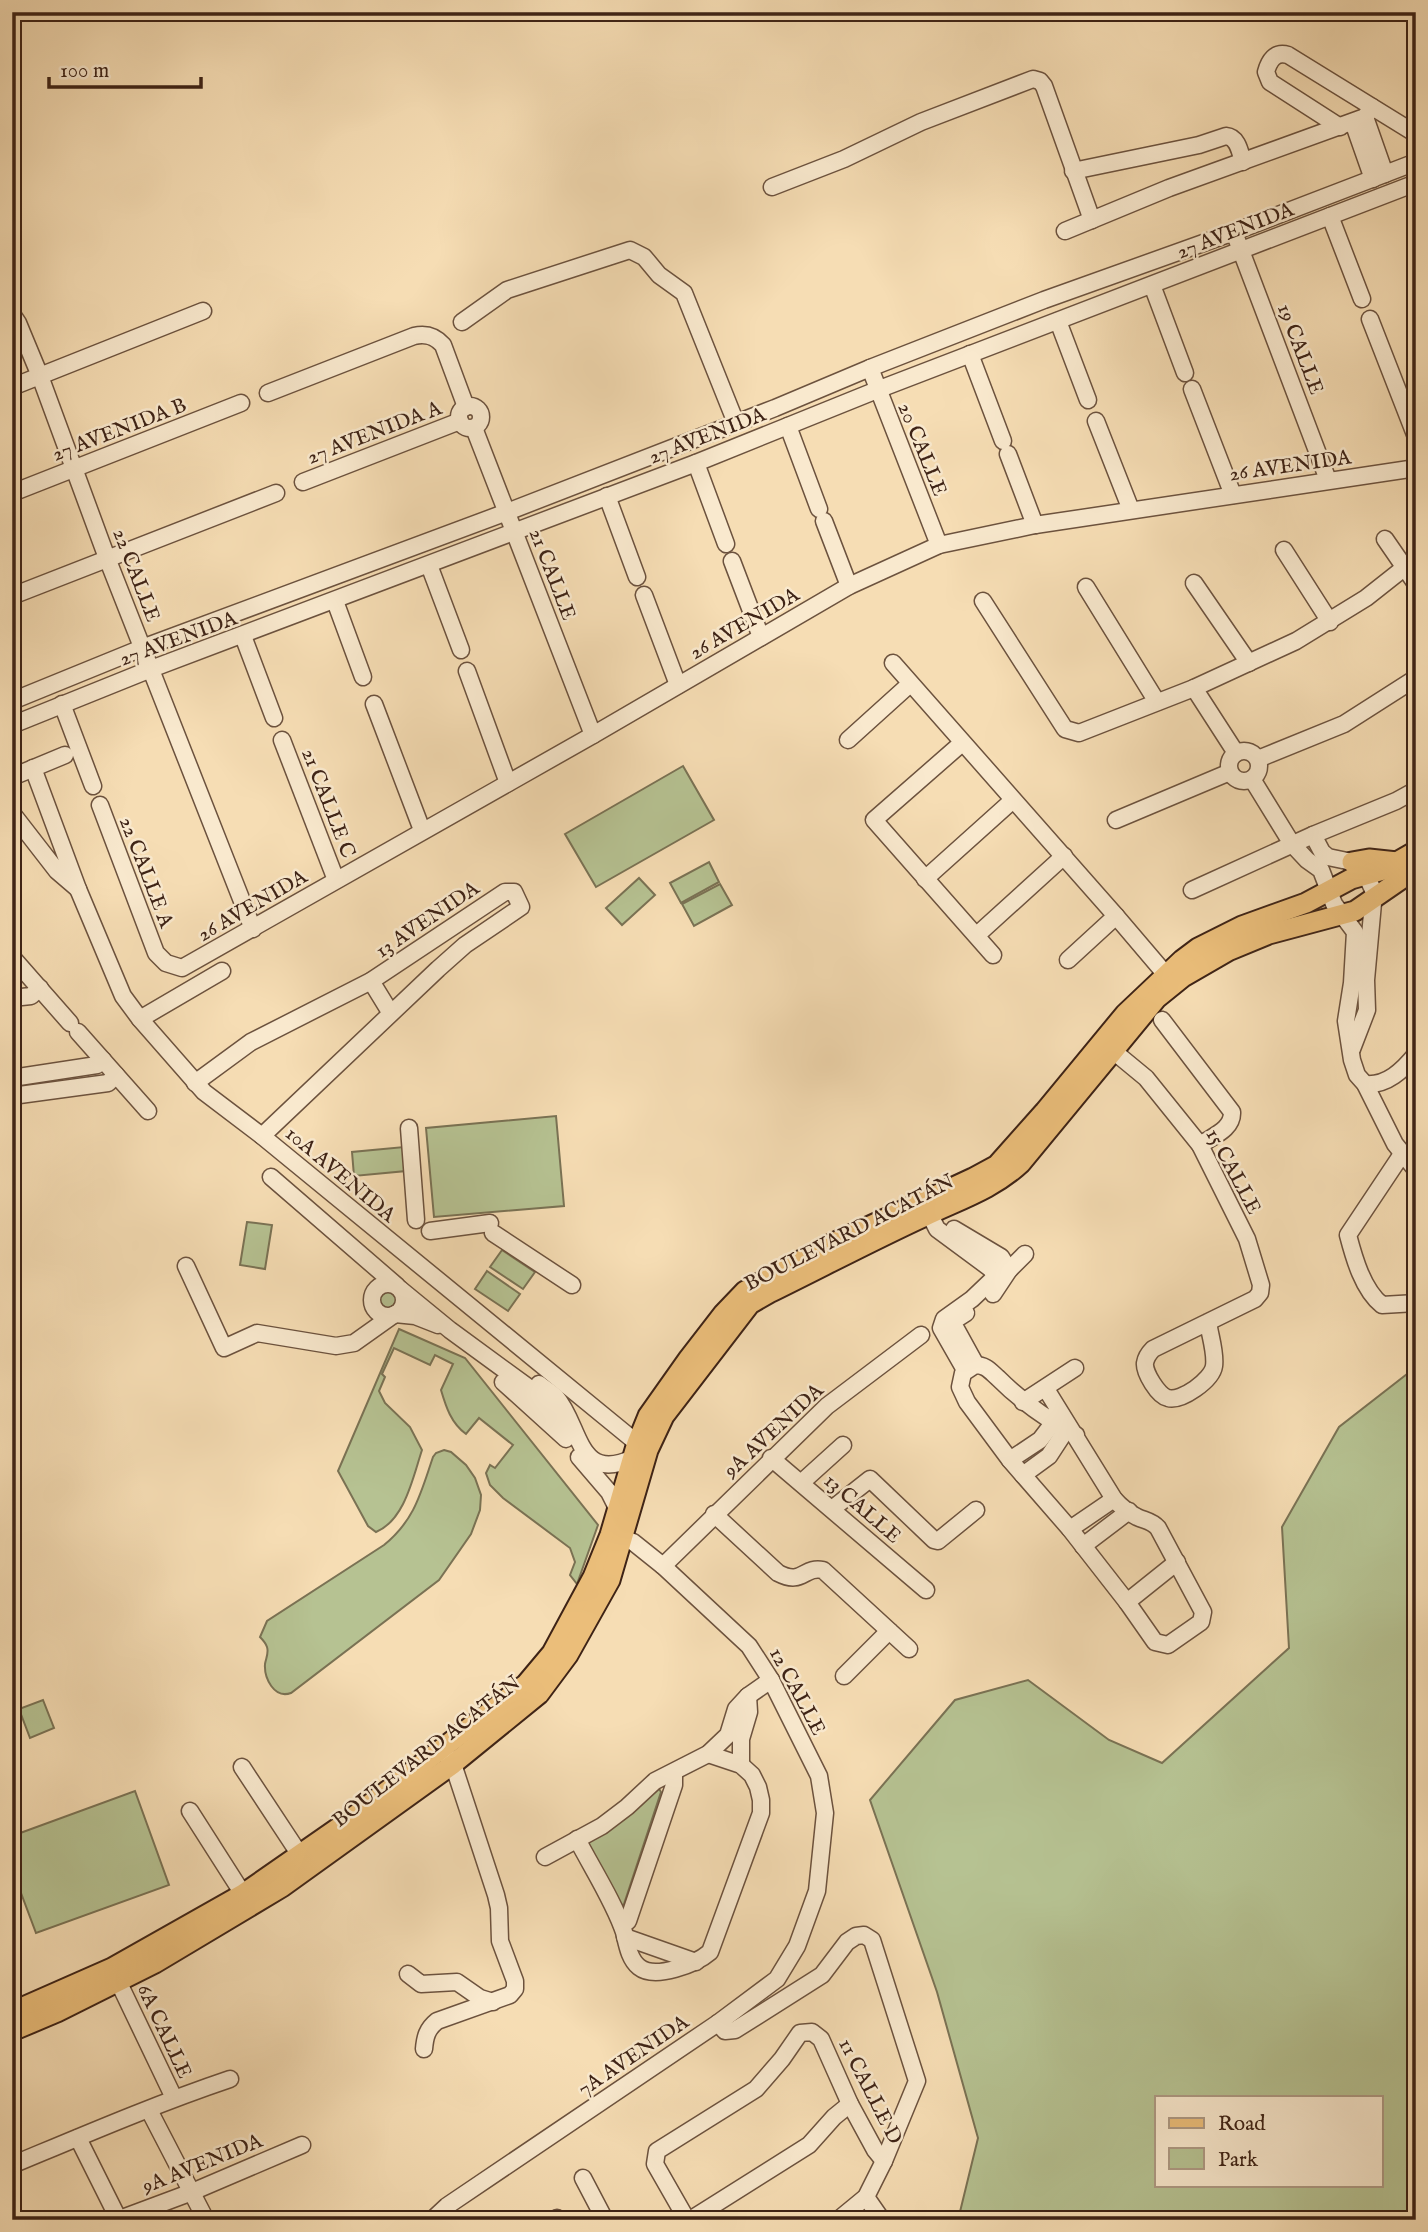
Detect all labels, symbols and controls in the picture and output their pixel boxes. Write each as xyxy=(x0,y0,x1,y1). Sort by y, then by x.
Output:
scale bar xyxy=(49,46,201,90)
text: 100 m xyxy=(60,58,109,85)
street label: 27 AVENIDA xyxy=(1173,196,1299,266)
street label: 19 CALLE xyxy=(1270,300,1329,399)
street label: 27 AVENIDA B xyxy=(48,392,191,468)
street label: 27 AVENIDA A xyxy=(303,395,446,471)
street label: 20 CALLE xyxy=(891,399,953,500)
street label: 27 AVENIDA xyxy=(645,401,771,471)
street label: 26 AVENIDA xyxy=(1228,444,1354,488)
street label: 22 CALLE xyxy=(105,525,166,626)
street label: 21 CALLE xyxy=(522,525,581,624)
street label: 26 AVENIDA xyxy=(685,582,805,667)
street label: 27 AVENIDA xyxy=(116,605,242,673)
street label: 21 CALLE C xyxy=(294,745,361,862)
street label: 22 CALLE A xyxy=(112,813,179,933)
street label: 26 AVENIDA xyxy=(193,864,313,949)
street label: 13 AVENIDA xyxy=(371,875,486,965)
street label: 10A AVENIDA xyxy=(279,1121,401,1230)
street label: 15 CALLE xyxy=(1199,1124,1267,1219)
street label: BOULEVARD ACATÁN xyxy=(740,1168,959,1298)
street label: 9A AVENIDA xyxy=(718,1377,830,1485)
street label: 13 CALLE xyxy=(818,1468,906,1550)
street label: 12 CALLE xyxy=(762,1643,831,1740)
street label: BOULEVARD ACATÁN xyxy=(327,1669,527,1834)
street label: 6A CALLE xyxy=(130,1980,197,2083)
street label: 7A AVENIDA xyxy=(573,2009,695,2103)
street label: 11 CALLE D xyxy=(831,2034,908,2149)
legend xyxy=(1155,2096,1382,2186)
text: Road xyxy=(1218,2111,1266,2138)
street label: 9A AVENIDA xyxy=(138,2128,267,2201)
text: Park xyxy=(1218,2147,1259,2174)

